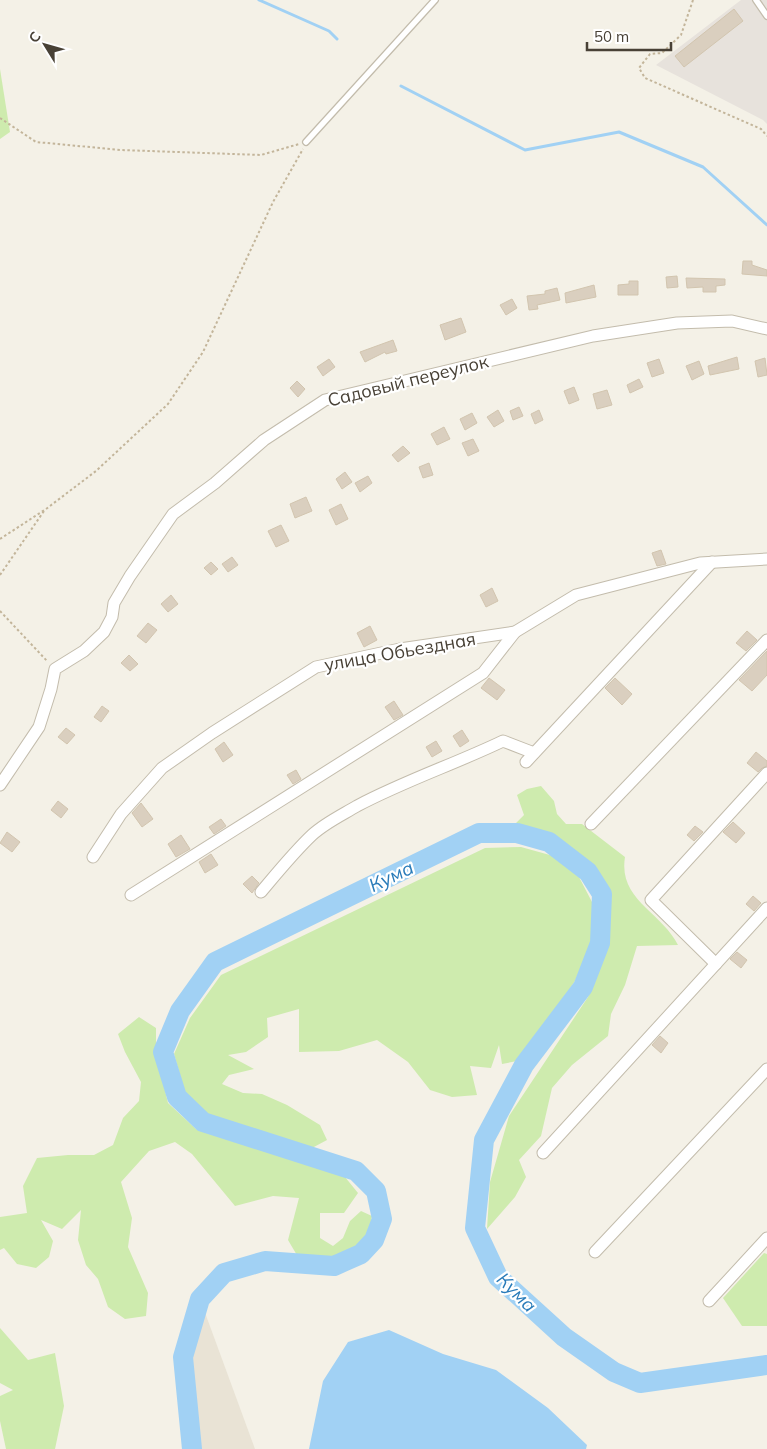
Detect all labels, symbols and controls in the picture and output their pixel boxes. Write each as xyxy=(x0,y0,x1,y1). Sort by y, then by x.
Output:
north arrow xyxy=(20,20,70,70)
scale bar xyxy=(587,20,671,52)
text: 50 m xyxy=(594,27,629,46)
text: С xyxy=(25,28,45,46)
street label: Садовый переулок xyxy=(325,349,491,412)
street label: улица Обьездная xyxy=(322,627,477,676)
water label: Кума xyxy=(365,855,417,897)
water label: Кума xyxy=(492,1267,542,1317)

